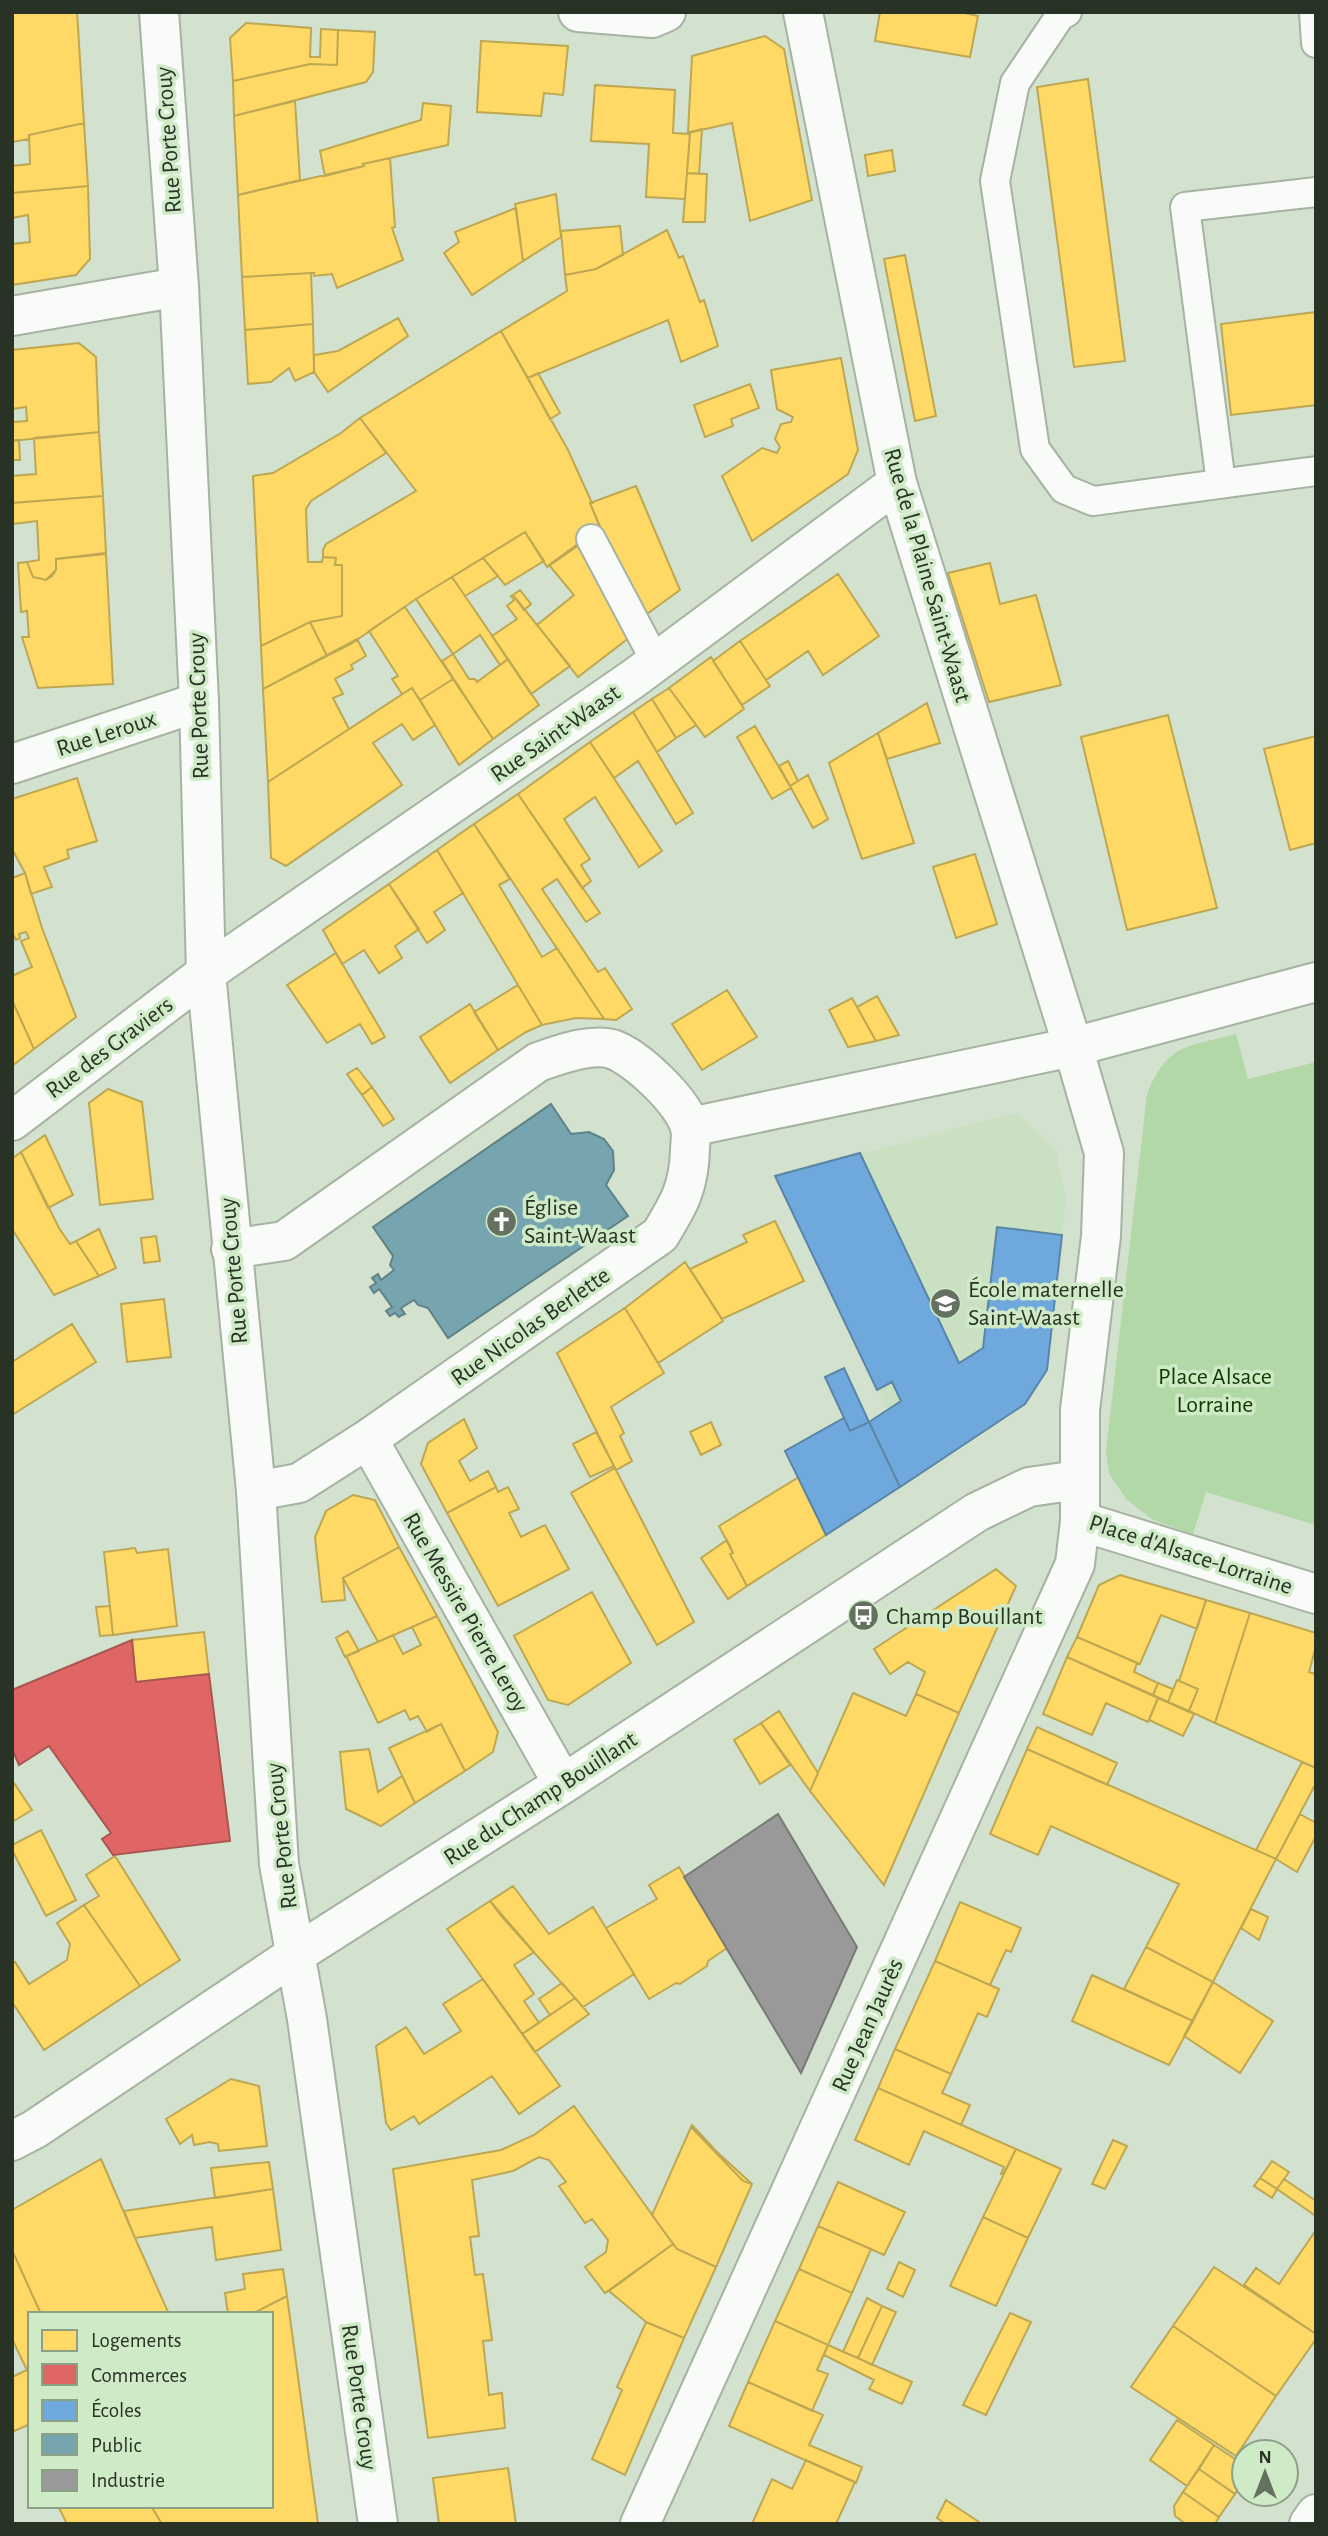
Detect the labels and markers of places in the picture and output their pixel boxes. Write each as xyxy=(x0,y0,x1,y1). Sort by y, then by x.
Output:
place label: Église Saint-Waast xyxy=(524,1194,636,1248)
church icon: Église Saint-Waast xyxy=(484,1204,518,1238)
place label: École maternelle Saint-Waast xyxy=(968,1276,1124,1330)
school or university icon: École maternelle Saint-Waast xyxy=(928,1286,962,1320)
bus stop icon: Champ Bouillant xyxy=(846,1599,880,1633)
place label: Champ Bouillant xyxy=(886,1605,1043,1629)

